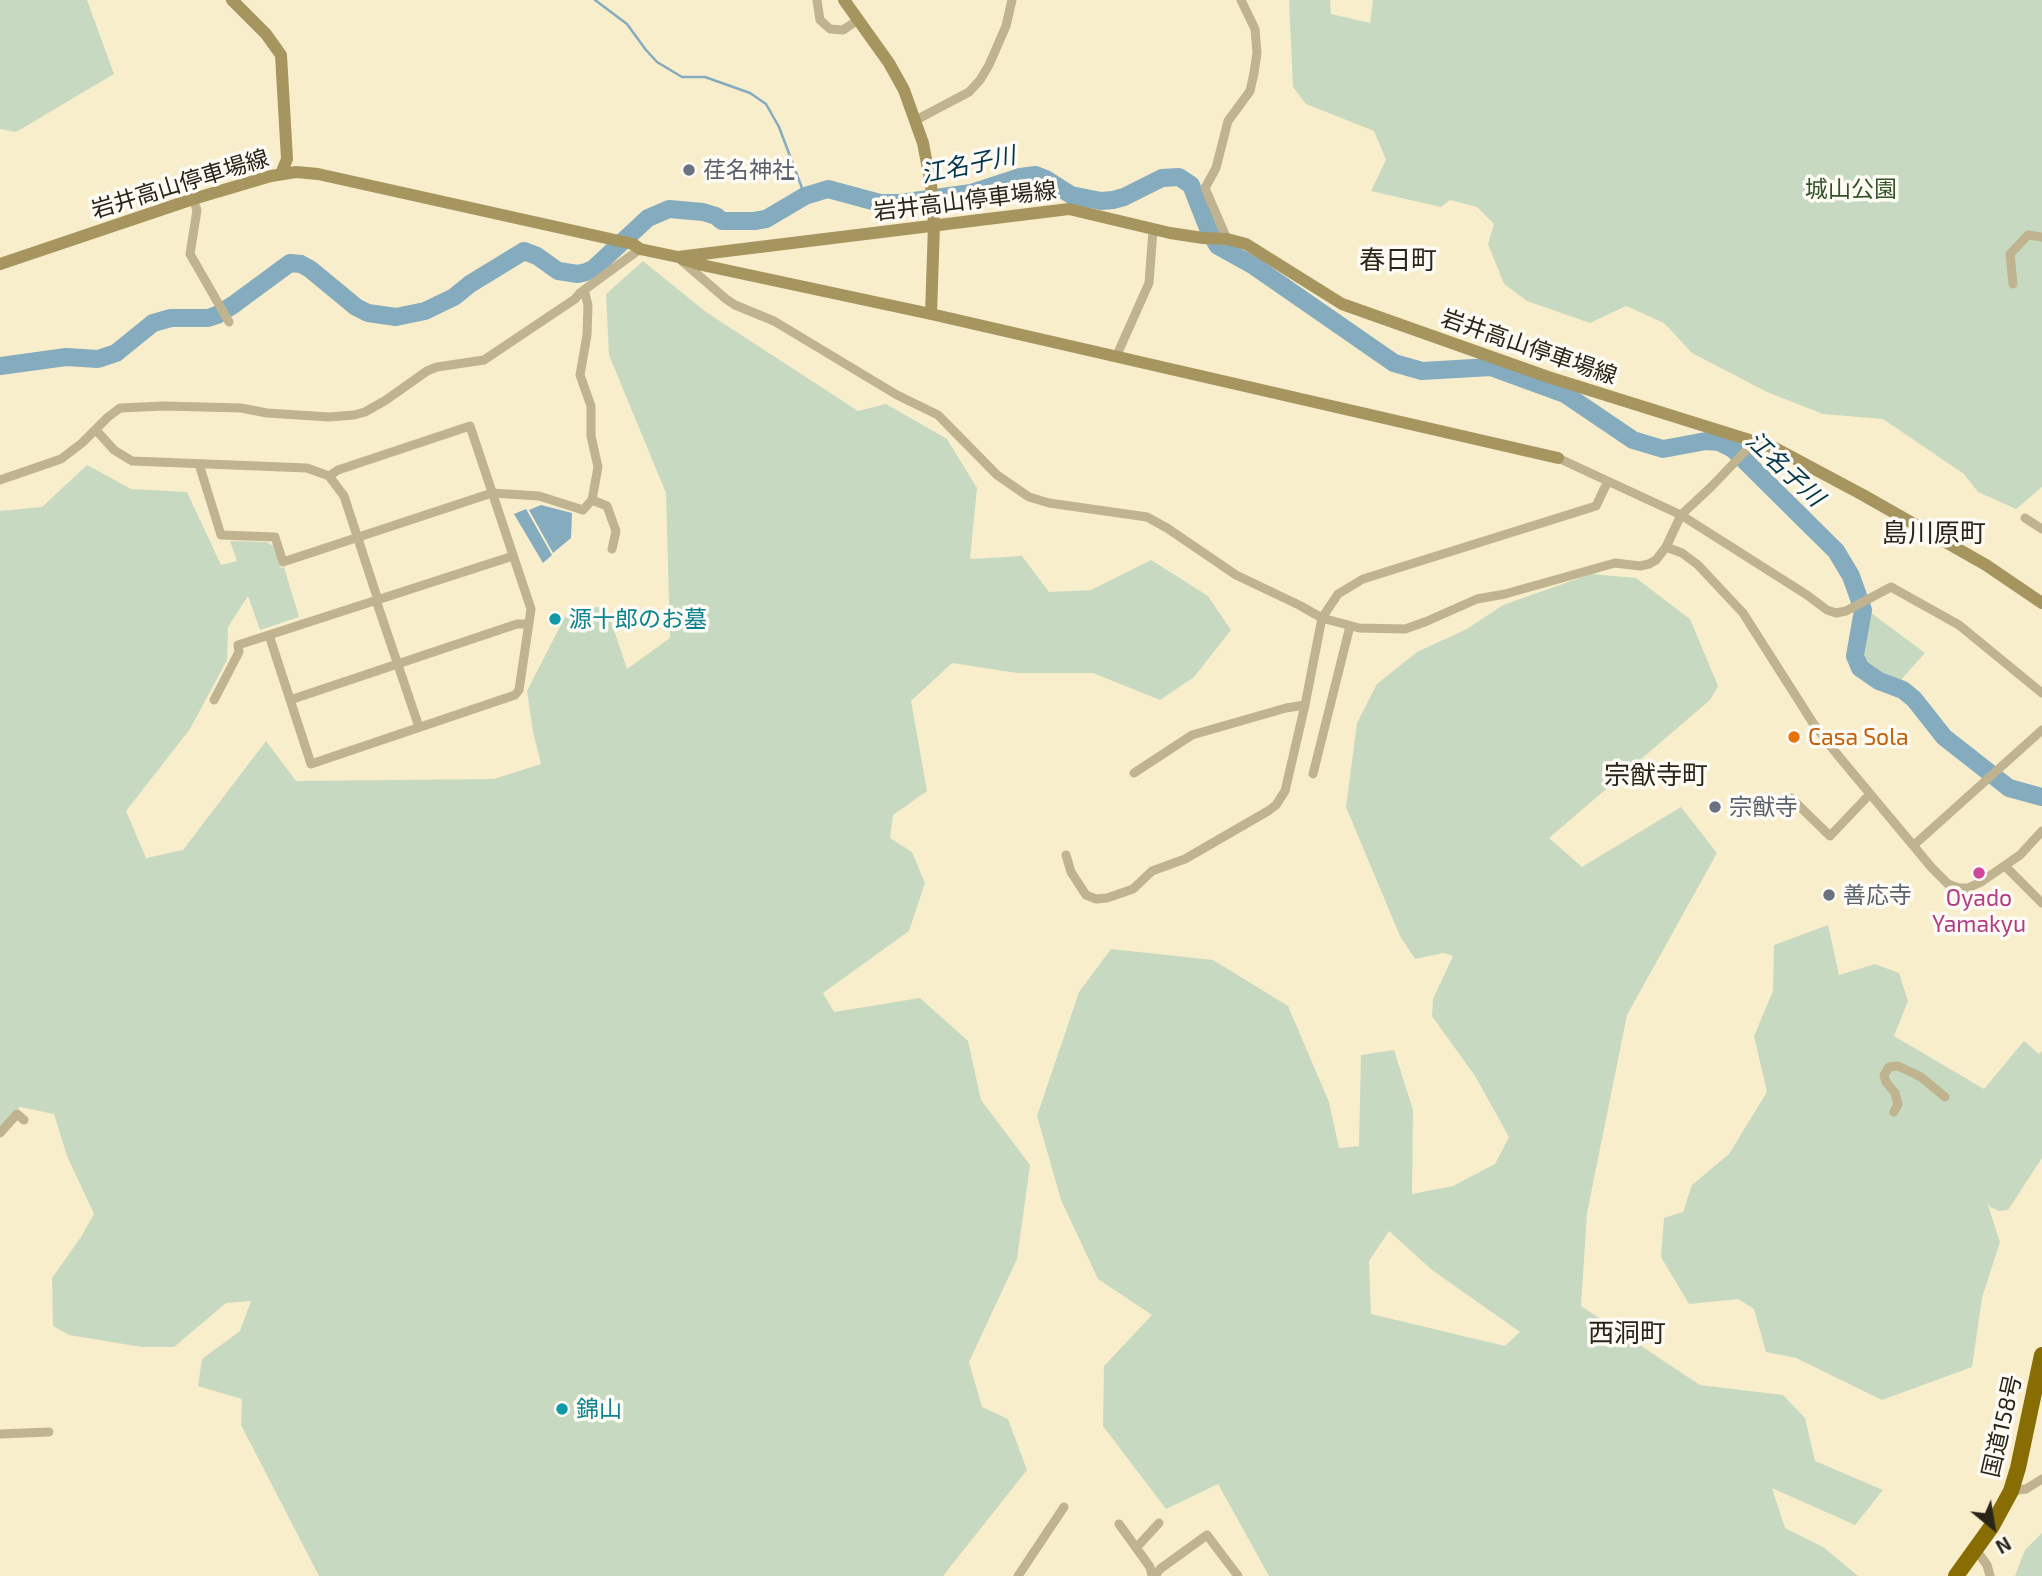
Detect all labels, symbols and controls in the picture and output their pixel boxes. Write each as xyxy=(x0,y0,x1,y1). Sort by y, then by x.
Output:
water label: 江名子川 xyxy=(918,141,1018,189)
street label: 岩井高山停車場線 xyxy=(88,144,272,224)
place label: 荏名神社 xyxy=(703,156,795,184)
marker: 荏名神社 xyxy=(681,162,697,178)
park label: 城山公園 xyxy=(1805,175,1897,203)
street label: 岩井高山停車場線 xyxy=(872,176,1058,226)
district label: 春日町 xyxy=(1359,244,1437,276)
street label: 岩井高山停車場線 xyxy=(1438,304,1620,390)
water label: 江名子川 xyxy=(1740,426,1830,512)
district label: 島川原町 xyxy=(1882,517,1986,549)
place label: 源十郎のお墓 xyxy=(569,605,707,633)
marker: 源十郎のお墓 xyxy=(547,611,563,627)
place label: Casa Sola xyxy=(1808,723,1909,751)
marker: Casa Sola xyxy=(1786,729,1802,745)
district label: 宗猷寺町 xyxy=(1604,759,1708,791)
place label: 宗猷寺 xyxy=(1729,793,1798,821)
marker: 宗猷寺 xyxy=(1707,799,1723,815)
marker: Oyado Yamakyu xyxy=(1971,865,1987,881)
place label: 善応寺 xyxy=(1843,881,1912,909)
place label: Oyado Yamakyu xyxy=(1932,884,2026,938)
marker: 善応寺 xyxy=(1821,887,1837,903)
district label: 西洞町 xyxy=(1588,1317,1666,1349)
street label: 国道158号 xyxy=(1977,1372,2027,1480)
place label: 錦山 xyxy=(576,1395,622,1423)
marker: 錦山 xyxy=(554,1401,570,1417)
north arrow xyxy=(1958,1492,2028,1562)
text: N xyxy=(1992,1532,2015,1559)

